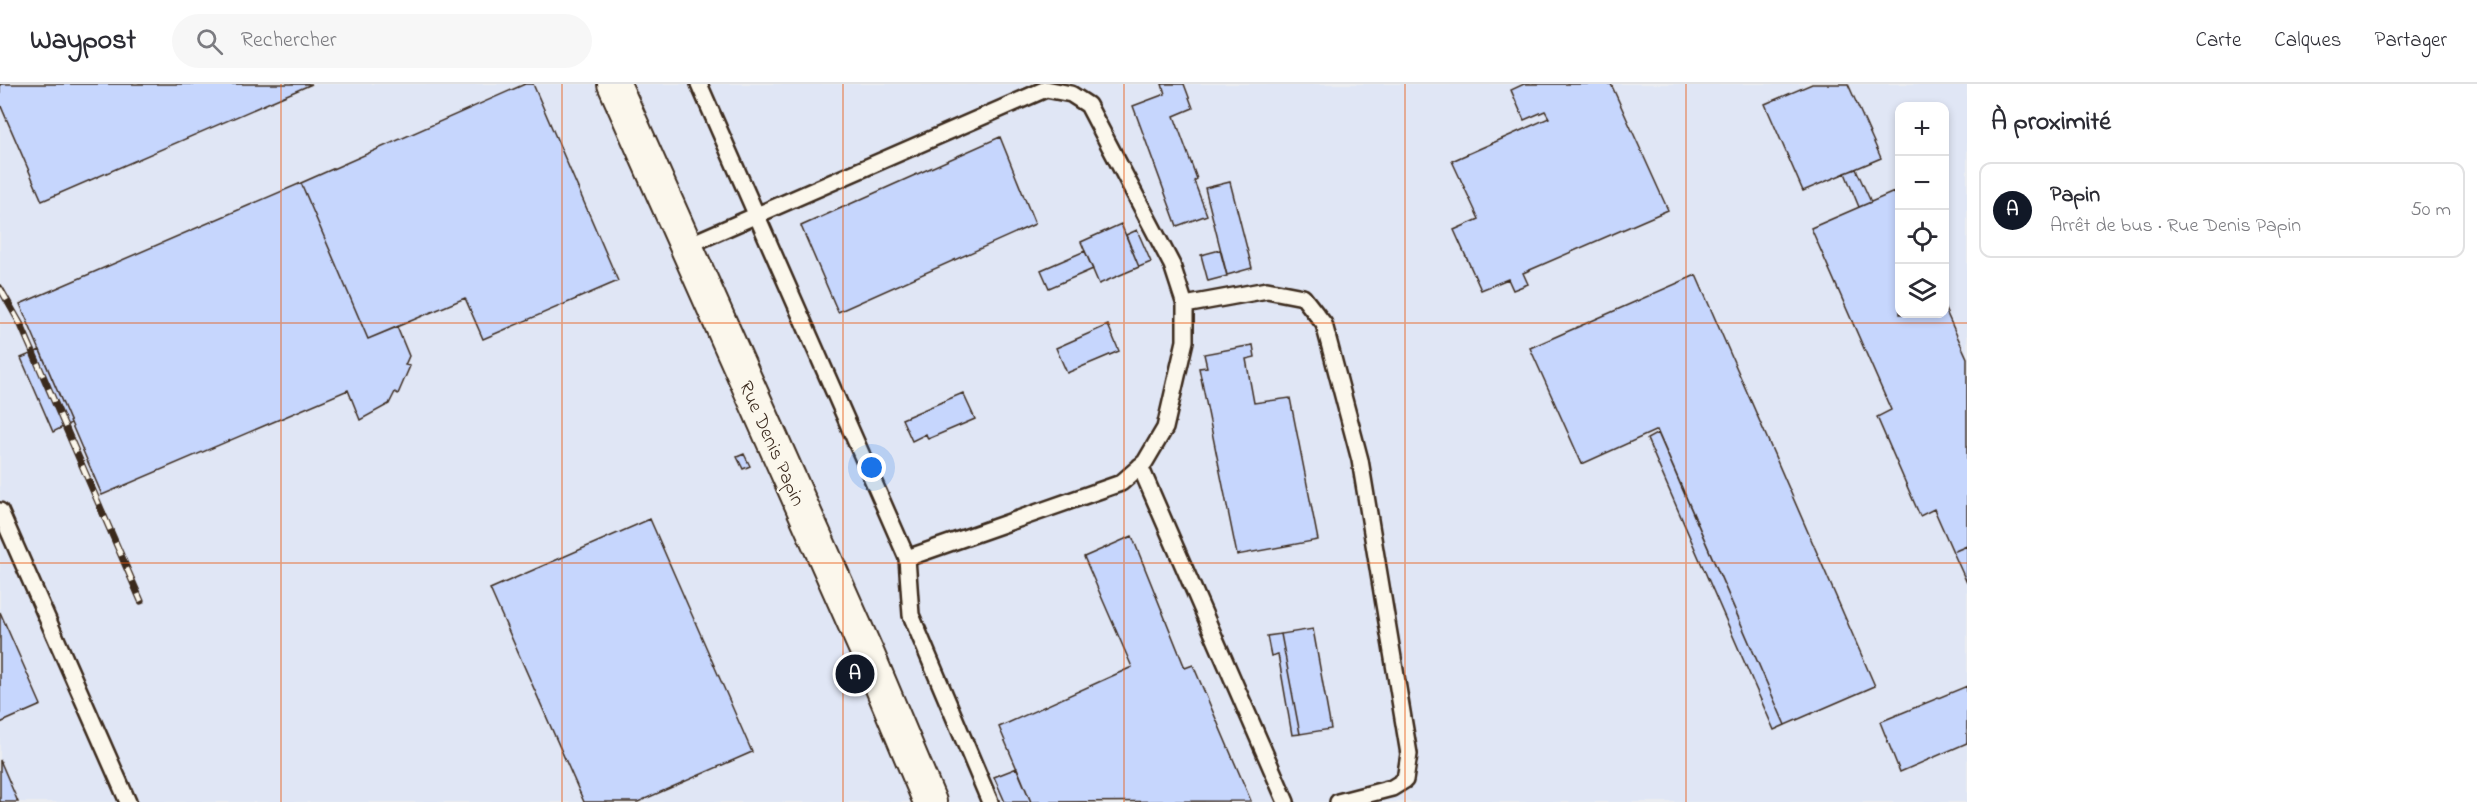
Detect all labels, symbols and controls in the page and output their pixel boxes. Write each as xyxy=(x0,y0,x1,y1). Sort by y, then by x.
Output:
search box xyxy=(172,14,592,68)
text: Waypost xyxy=(30,21,136,62)
icon: search xyxy=(193,25,226,58)
text: Rechercher xyxy=(241,25,337,57)
text: Carte xyxy=(2195,26,2241,56)
text: Calques xyxy=(2274,26,2341,56)
text: Partager xyxy=(2374,26,2447,56)
map controls xyxy=(1895,102,1949,318)
button: + xyxy=(1895,102,1949,156)
text: À proximité xyxy=(1991,104,2111,142)
button: − xyxy=(1895,156,1949,210)
text: Papin xyxy=(2050,180,2100,212)
text: A xyxy=(2006,196,2019,225)
text: 50 m xyxy=(2410,196,2451,225)
button: locate xyxy=(1895,210,1949,264)
text: Arrêt de bus · Rue Denis Papin xyxy=(2050,212,2301,241)
button: layers xyxy=(1895,264,1949,318)
street label: Rue Denis Papin xyxy=(730,377,811,511)
your location xyxy=(857,453,886,482)
pin: A xyxy=(836,652,874,696)

